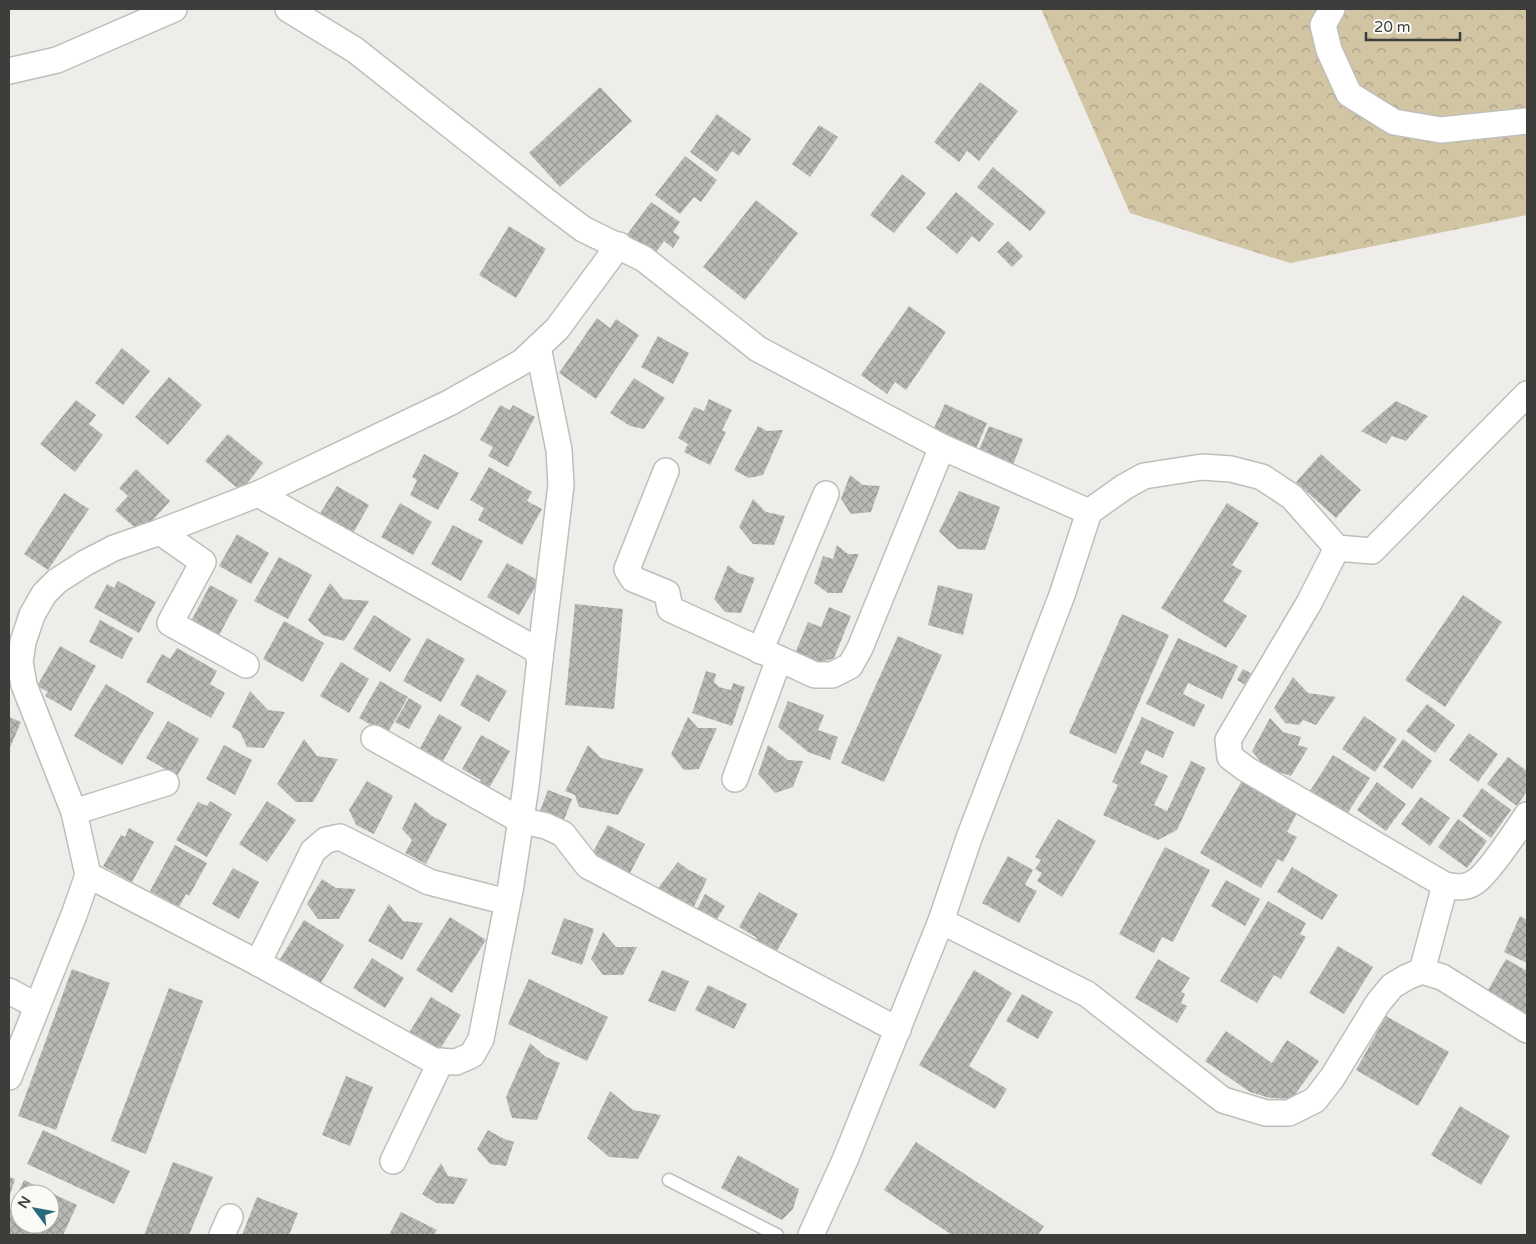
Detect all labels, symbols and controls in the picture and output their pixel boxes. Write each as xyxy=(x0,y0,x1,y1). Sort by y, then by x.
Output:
scale bar xyxy=(1366,10,1460,42)
text: 20 m xyxy=(1374,18,1411,36)
north arrow xyxy=(10,1184,60,1234)
text: N xyxy=(14,1193,35,1212)

